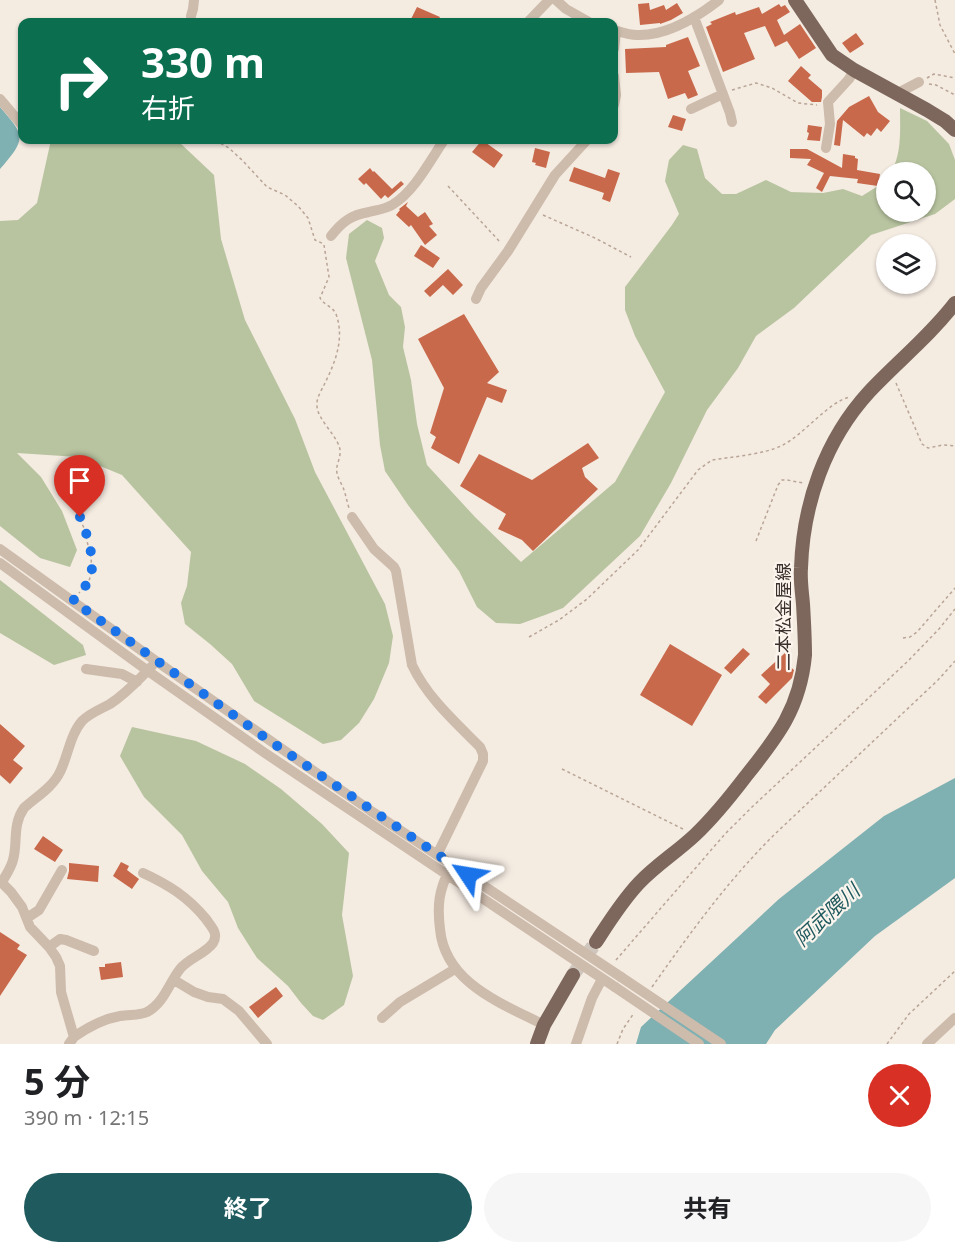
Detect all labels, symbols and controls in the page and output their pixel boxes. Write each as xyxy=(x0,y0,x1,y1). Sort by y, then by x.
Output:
text: 330 m xyxy=(141,33,265,90)
icon: right xyxy=(42,42,120,120)
text: 右折 xyxy=(141,89,195,126)
map controls xyxy=(876,162,936,294)
button: search xyxy=(876,162,936,222)
button: layers xyxy=(876,234,936,294)
pin xyxy=(54,455,105,517)
icon: arrive xyxy=(63,464,96,497)
street label: 二本松金屋線 xyxy=(771,563,795,671)
position arrow xyxy=(436,843,500,907)
water label: 阿武隈川 xyxy=(788,876,867,952)
text: 5 分 xyxy=(24,1057,90,1106)
button: close xyxy=(868,1064,931,1127)
text: 390 m · 12:15 xyxy=(24,1104,149,1131)
button: 終了 xyxy=(24,1173,472,1242)
button: 共有 xyxy=(484,1173,931,1242)

